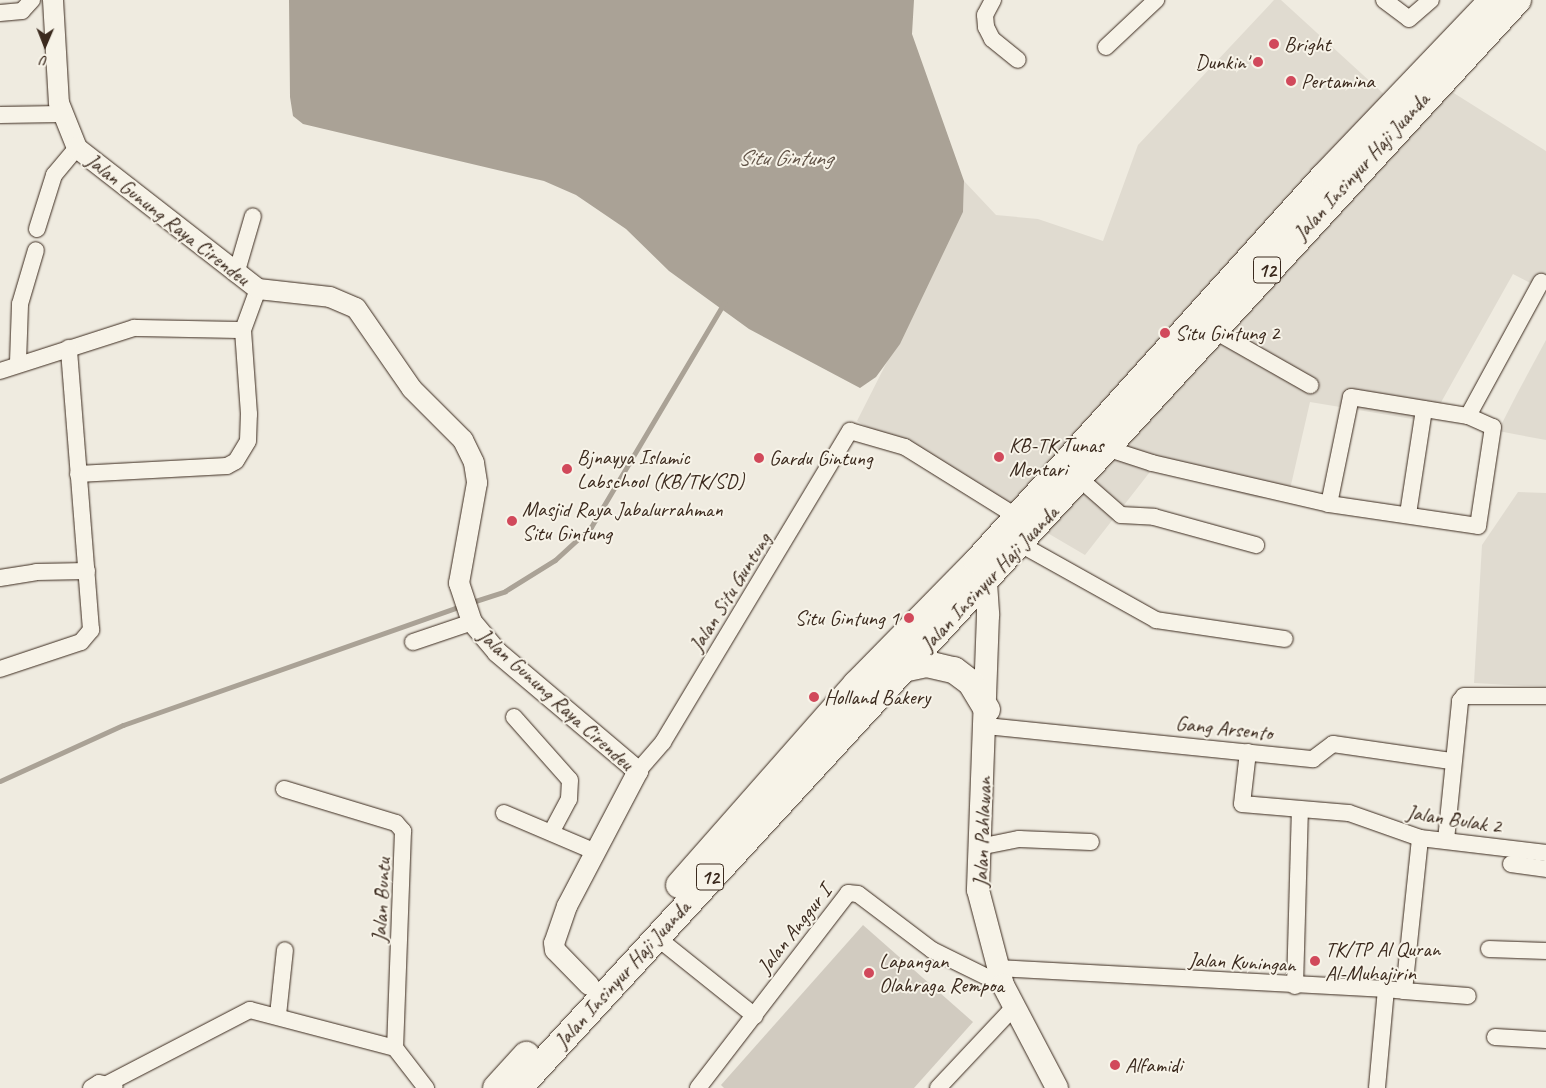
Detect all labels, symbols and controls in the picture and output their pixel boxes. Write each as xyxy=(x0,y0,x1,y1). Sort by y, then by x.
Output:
north arrow xyxy=(20,20,70,70)
place label: Bright xyxy=(1284,31,1330,57)
marker: Bright xyxy=(1268,38,1280,50)
place label: Dunkin' xyxy=(1195,49,1248,75)
text: U xyxy=(41,52,48,69)
marker: Dunkin' xyxy=(1252,56,1264,68)
place label: Pertamina xyxy=(1301,68,1374,94)
marker: Pertamina xyxy=(1285,75,1297,87)
street label: Jalan Insinyur Haji Juanda xyxy=(1288,87,1434,245)
water label: Situ Gintung xyxy=(738,146,832,172)
street label: Jalan Gunung Raya Cirendeu xyxy=(81,147,255,291)
road number: 12 xyxy=(1252,252,1282,288)
place label: Situ Gintung 2 xyxy=(1175,320,1279,346)
marker: Situ Gintung 2 xyxy=(1159,327,1171,339)
place label: KB-TK Tunas Mentari xyxy=(1009,432,1103,482)
place label: Bjnayya Islamic Labschool (KB/TK/SD) xyxy=(577,444,744,494)
place label: Gardu Gintung xyxy=(769,445,873,471)
marker: KB-TK Tunas Mentari xyxy=(993,451,1005,463)
marker: Gardu Gintung xyxy=(753,452,765,464)
marker: Bjnayya Islamic Labschool (KB/TK/SD) xyxy=(561,463,573,475)
place label: Masjid Raya Jabalurrahman Situ Gintung xyxy=(522,496,723,546)
street label: Jalan Insinyur Haji Juanda xyxy=(915,500,1063,656)
marker: Masjid Raya Jabalurrahman Situ Gintung xyxy=(506,515,518,527)
street label: Jalan Situ Guntung xyxy=(683,528,777,656)
place label: Situ Gintung 1 xyxy=(795,605,899,631)
marker: Situ Gintung 1 xyxy=(903,612,915,624)
street label: Jalan Gunung Raya Cirendeu xyxy=(473,623,639,775)
place label: Holland Bakery xyxy=(824,684,931,710)
marker: Holland Bakery xyxy=(808,691,820,703)
street label: Gang Arsento xyxy=(1174,710,1274,746)
street label: Jalan Pahlawan xyxy=(967,776,997,888)
street label: Jalan Bulak 2 xyxy=(1405,799,1503,839)
street label: Jalan Buntu xyxy=(366,857,396,943)
road number: 12 xyxy=(695,860,725,894)
street label: Jalan Anggur I xyxy=(752,880,836,978)
street label: Jalan Insinyur Haji Juanda xyxy=(549,895,695,1053)
place label: TK/TP Al Quran Al-Muhajirin xyxy=(1325,936,1439,986)
street label: Jalan Kuningan xyxy=(1188,947,1296,977)
place label: Lapangan Olahraga Rempoa xyxy=(879,948,1003,998)
marker: TK/TP Al Quran Al-Muhajirin xyxy=(1309,955,1321,967)
marker: Lapangan Olahraga Rempoa xyxy=(863,967,875,979)
place label: Alfamidi xyxy=(1125,1052,1182,1078)
marker: Alfamidi xyxy=(1109,1059,1121,1071)

